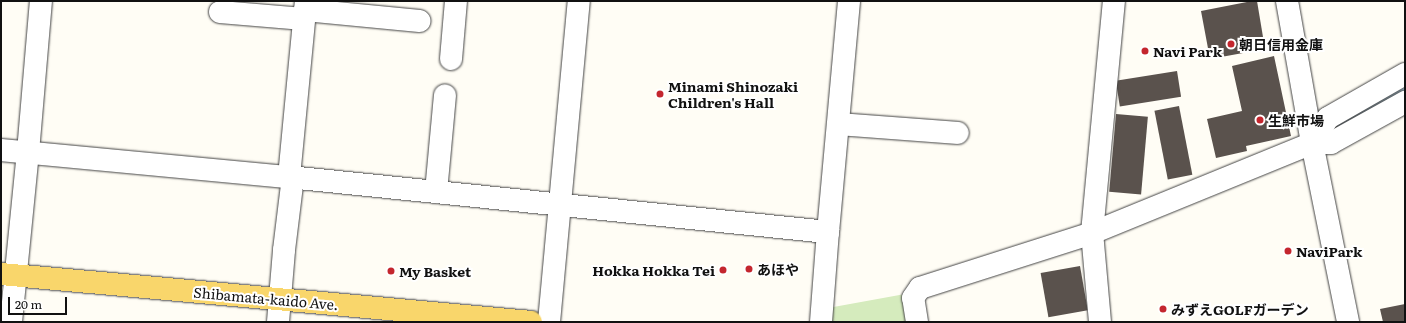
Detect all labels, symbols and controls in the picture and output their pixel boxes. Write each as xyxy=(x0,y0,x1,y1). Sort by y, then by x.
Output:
place label: 朝日信用金庫 xyxy=(1239,36,1323,52)
marker: 朝日信用金庫 xyxy=(1226,39,1236,49)
place label: Navi Park xyxy=(1153,43,1222,59)
marker: Navi Park xyxy=(1140,46,1150,56)
place label: Minami Shinozaki Children's Hall xyxy=(668,78,798,110)
marker: Minami Shinozaki Children's Hall xyxy=(655,89,665,99)
place label: 生鮮市場 xyxy=(1268,112,1324,128)
marker: 生鮮市場 xyxy=(1255,115,1265,125)
place label: NaviPark xyxy=(1296,243,1362,259)
marker: NaviPark xyxy=(1283,246,1293,256)
place label: あほや xyxy=(757,261,799,277)
place label: Hokka Hokka Tei xyxy=(592,262,715,278)
place label: My Basket xyxy=(399,263,471,279)
marker: あほや xyxy=(744,264,754,274)
marker: Hokka Hokka Tei xyxy=(718,265,728,275)
marker: My Basket xyxy=(386,266,396,276)
street label: Shibamata-kaido Ave. xyxy=(193,283,339,313)
scale bar xyxy=(10,289,69,315)
text: 20 m xyxy=(15,295,42,313)
place label: みずえGOLFガーデン xyxy=(1171,301,1309,317)
marker: みずえGOLFガーデン xyxy=(1158,304,1168,314)

